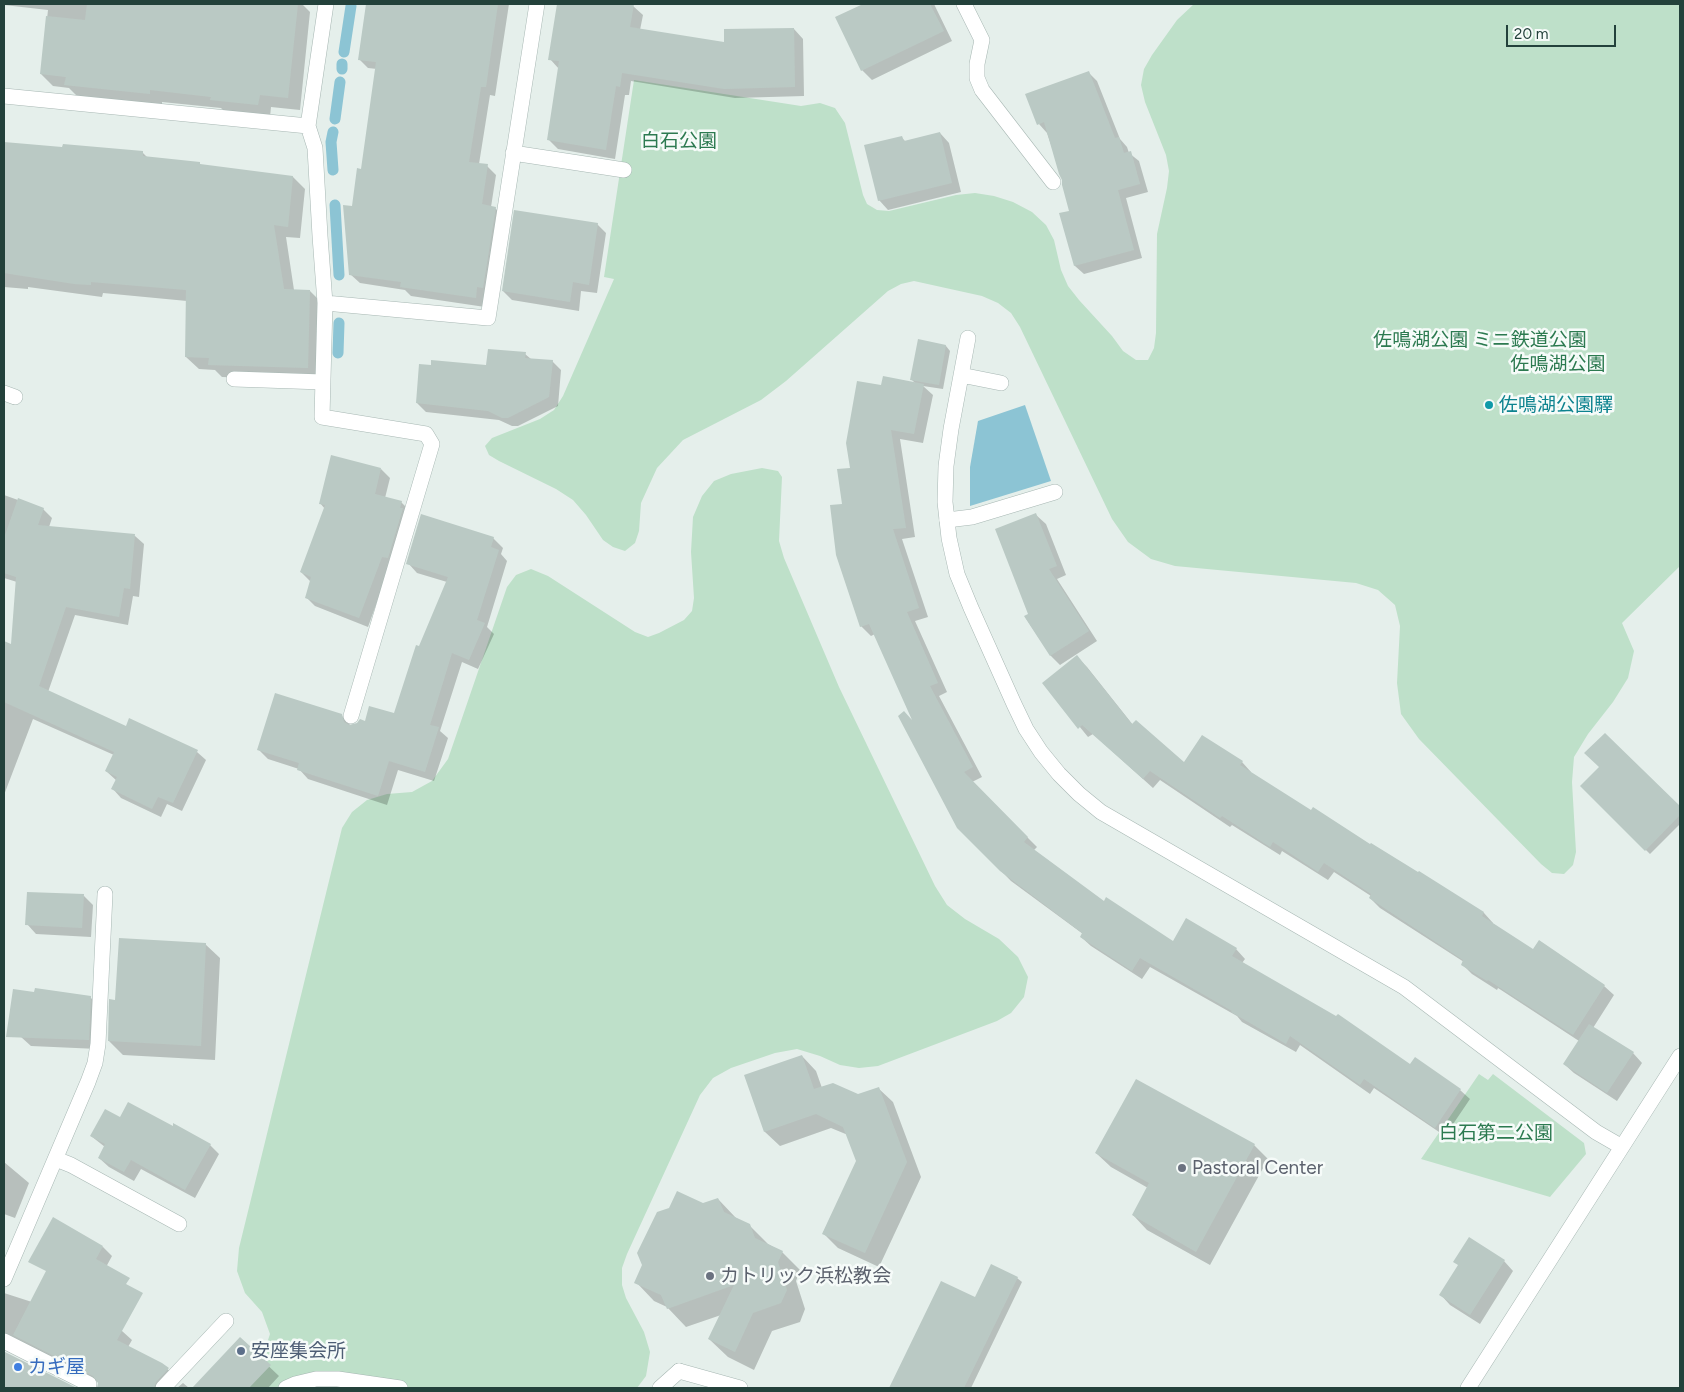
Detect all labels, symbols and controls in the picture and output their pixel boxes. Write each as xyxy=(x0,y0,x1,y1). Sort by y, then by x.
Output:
scale bar xyxy=(1509,15,1619,47)
text: 20 m xyxy=(1514,25,1548,43)
park label: 白石公園 xyxy=(641,130,717,152)
park label: 佐鳴湖公園 ミニ鉄道公園 xyxy=(1373,329,1587,351)
park label: 佐鳴湖公園 xyxy=(1511,353,1605,375)
place label: 佐鳴湖公園驛 xyxy=(1499,394,1613,416)
marker: 佐鳴湖公園驛 xyxy=(1483,399,1495,411)
park label: 白石第二公園 xyxy=(1439,1122,1553,1144)
place label: Pastoral Center xyxy=(1192,1157,1323,1179)
marker: Pastoral Center xyxy=(1176,1162,1188,1174)
place label: カトリック浜松教会 xyxy=(720,1265,891,1287)
marker: カトリック浜松教会 xyxy=(704,1270,716,1282)
place label: 安座集会所 xyxy=(251,1340,346,1362)
marker: 安座集会所 xyxy=(235,1345,247,1357)
place label: カギ屋 xyxy=(28,1356,85,1378)
marker: カギ屋 xyxy=(12,1361,24,1373)

